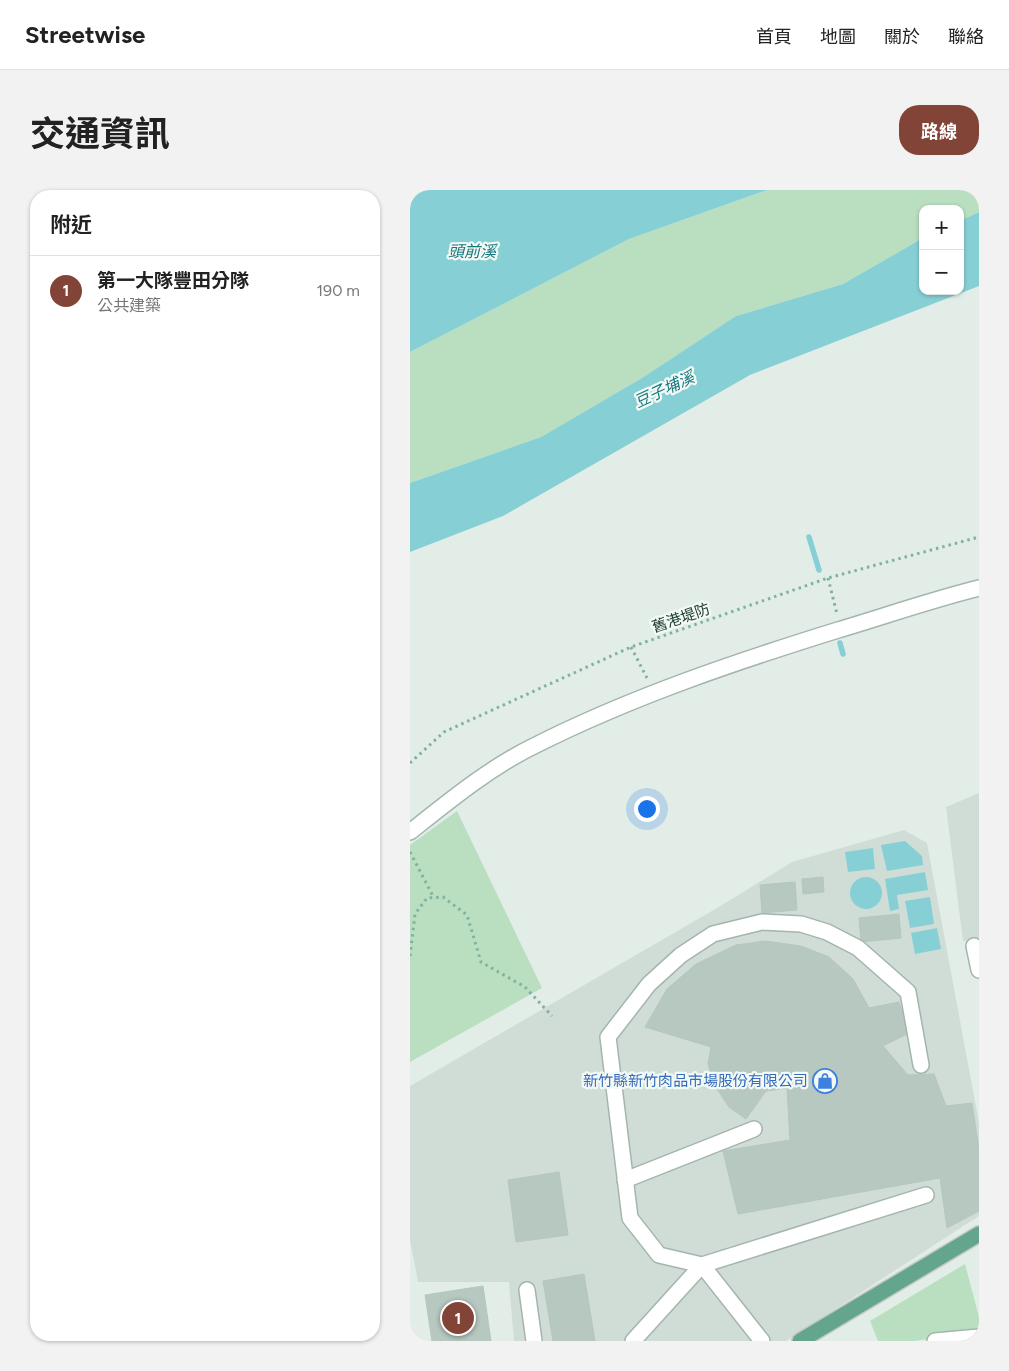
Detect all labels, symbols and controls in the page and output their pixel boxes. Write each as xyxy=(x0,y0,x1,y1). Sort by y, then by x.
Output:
text: Streetwise xyxy=(25,20,145,49)
text: 首頁 xyxy=(756,26,792,48)
text: 地圖 xyxy=(820,26,856,48)
text: 關於 xyxy=(884,26,920,48)
text: 聯絡 xyxy=(948,26,984,48)
button: 路線 xyxy=(899,105,979,155)
text: 交通資訊 xyxy=(30,113,170,155)
map controls xyxy=(919,205,964,295)
button: + xyxy=(919,205,964,250)
text: 附近 xyxy=(50,212,92,237)
water label: 頭前溪 xyxy=(448,242,498,261)
button: − xyxy=(919,250,964,295)
text: 第一大隊豐田分隊 xyxy=(97,269,249,292)
text: 1 xyxy=(63,281,69,300)
text: 190 m xyxy=(317,281,360,300)
text: 公共建築 xyxy=(97,296,161,315)
water label: 豆子埔溪 xyxy=(631,366,699,412)
street label: 舊港堤防 xyxy=(650,600,712,636)
your location xyxy=(634,796,660,822)
shop icon: 新竹縣新竹肉品市場股份有限公司 xyxy=(812,1068,838,1094)
place label: 新竹縣新竹肉品市場股份有限公司 xyxy=(583,1072,808,1090)
pin: 1 xyxy=(442,1299,474,1337)

